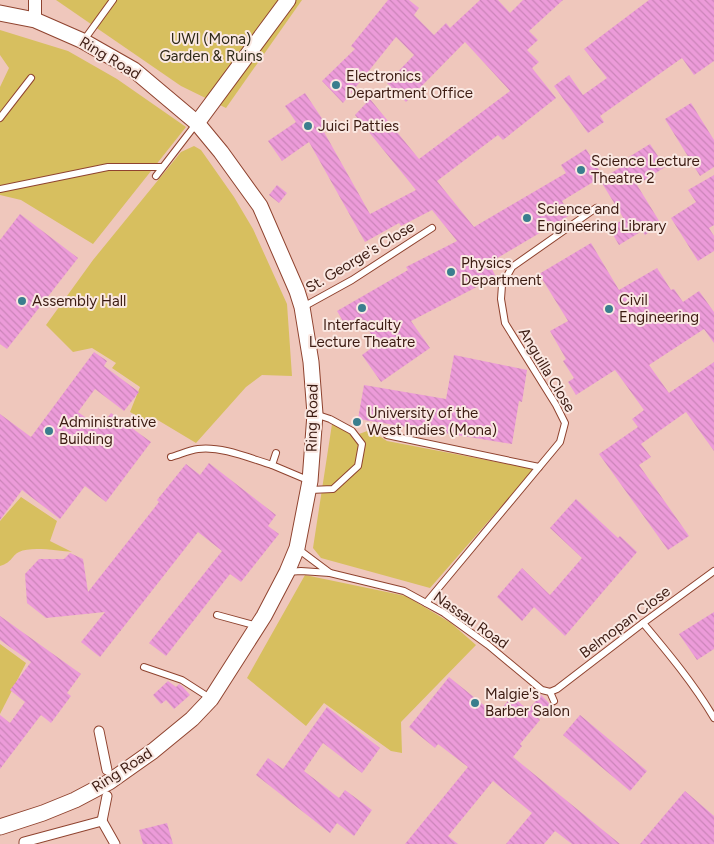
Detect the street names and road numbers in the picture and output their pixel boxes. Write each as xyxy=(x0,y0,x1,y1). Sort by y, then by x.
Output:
street label: Ring Road xyxy=(76,33,144,83)
street label: St. George's Close xyxy=(302,217,418,297)
street label: Anguilla Close xyxy=(515,325,579,415)
street label: Ring Road xyxy=(302,384,322,452)
street label: Belmopan Close xyxy=(576,582,674,662)
street label: Nassau Road xyxy=(430,588,512,652)
street label: Ring Road xyxy=(88,744,156,796)

